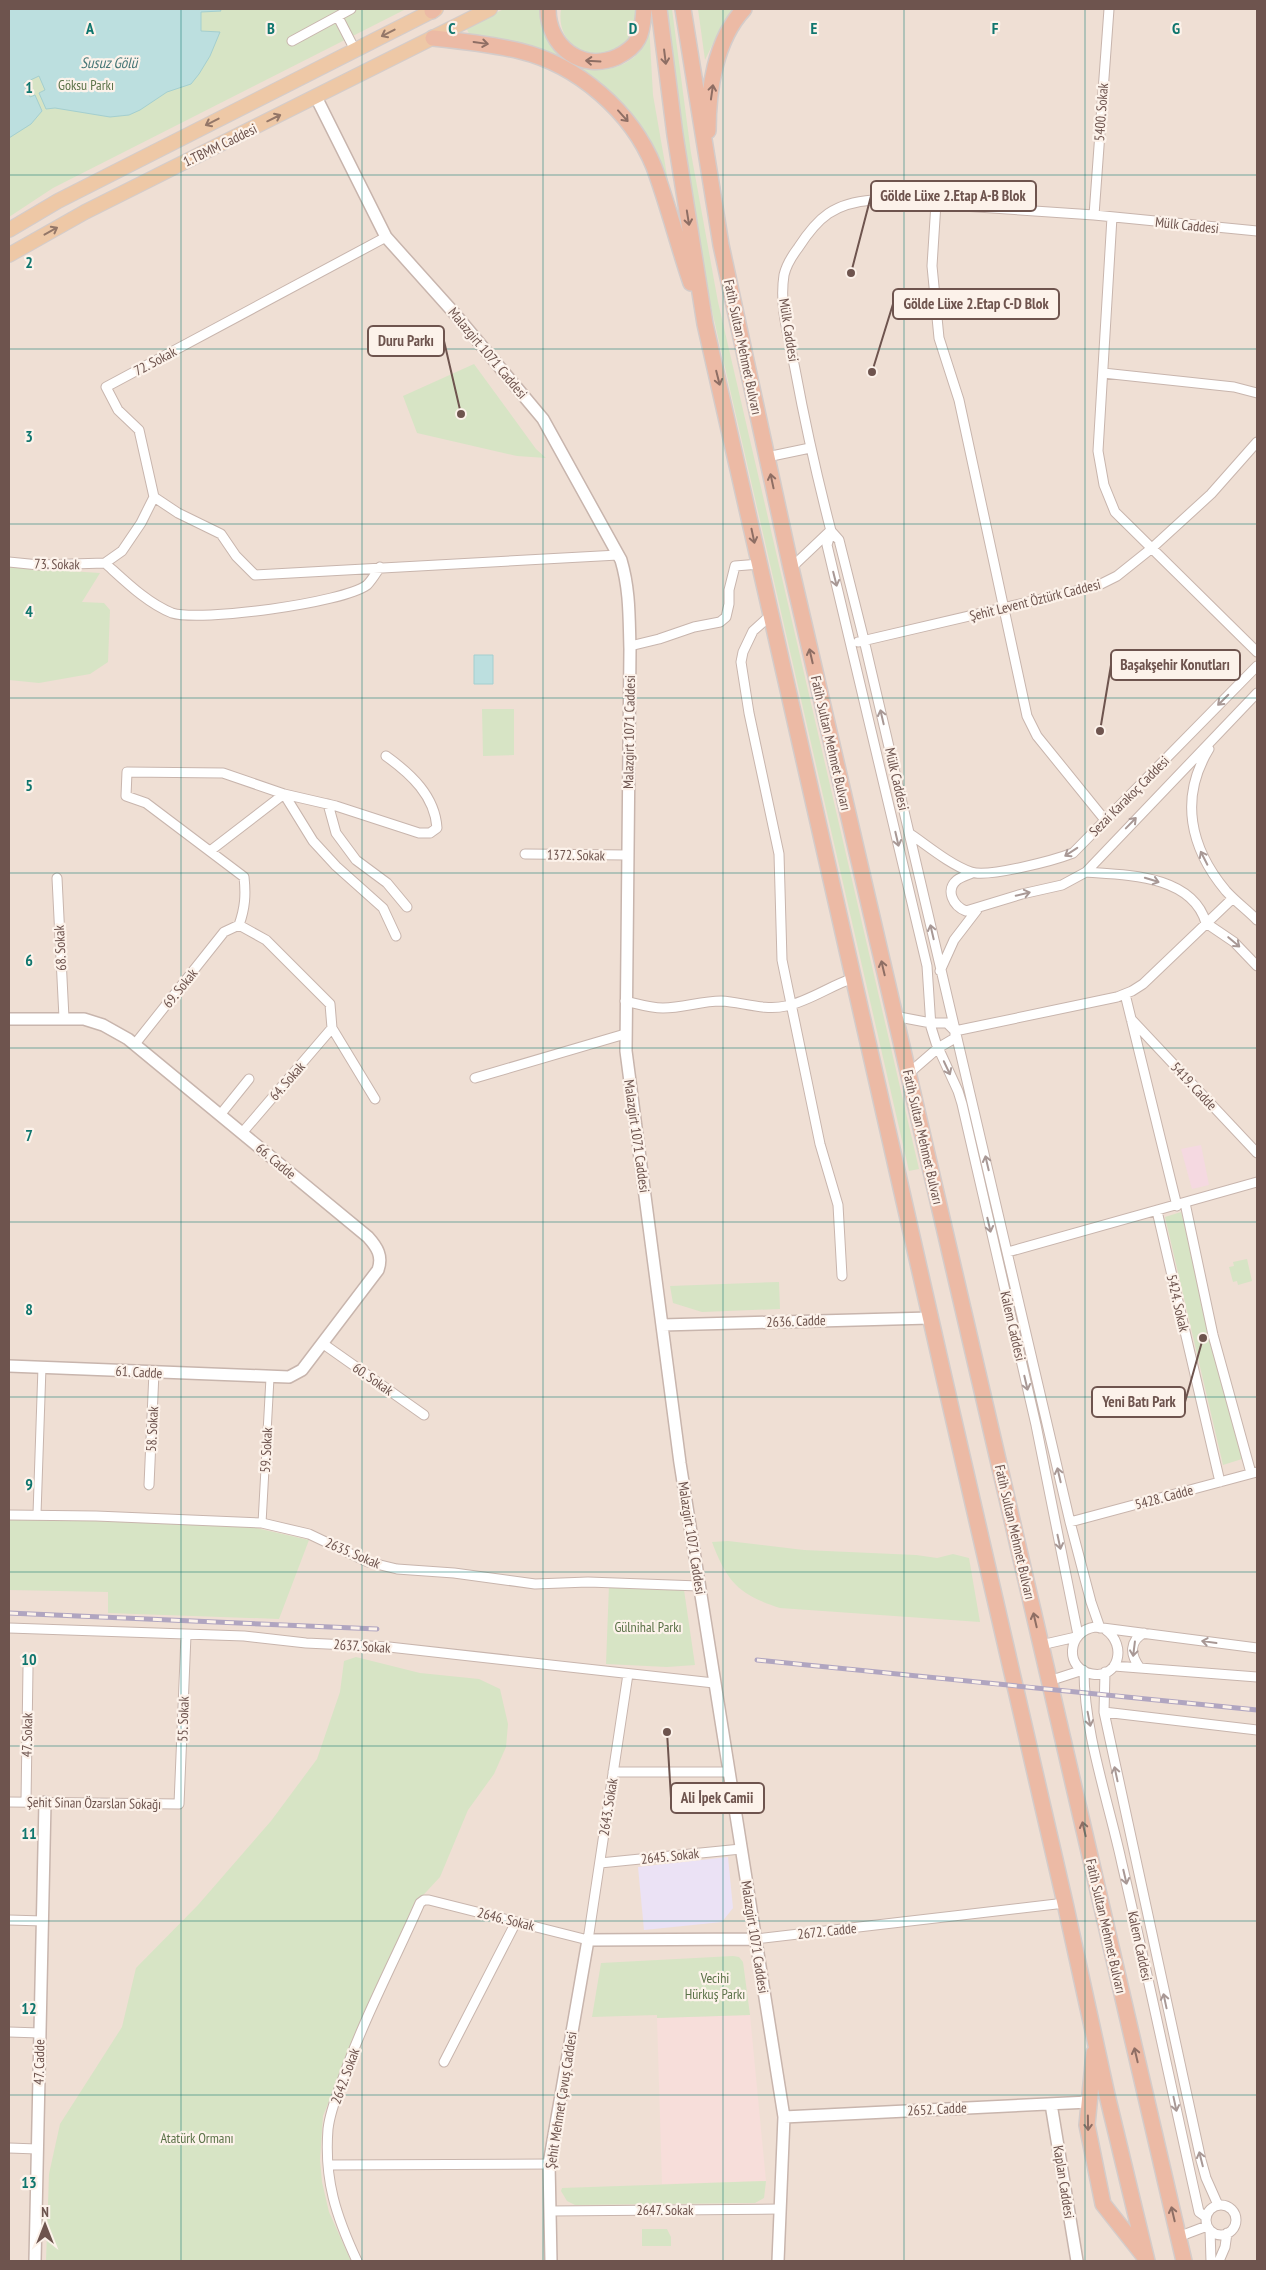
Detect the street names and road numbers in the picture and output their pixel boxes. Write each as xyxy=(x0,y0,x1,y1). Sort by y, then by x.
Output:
street label: 5400. Sokak xyxy=(1090,82,1112,142)
street label: 1.TBMM Caddesi xyxy=(180,119,260,171)
street label: Mülk Caddesi xyxy=(1154,213,1220,237)
street label: Fatih Sultan Mehmet Bulvarı xyxy=(720,278,766,416)
street label: Mülk Caddesi xyxy=(775,297,803,363)
street label: Malazgirt 1071 Caddesi xyxy=(444,304,532,402)
street label: 72. Sokak xyxy=(131,342,180,380)
street label: 73. Sokak xyxy=(34,555,81,573)
street label: Şehit Levent Öztürk Caddesi xyxy=(968,575,1102,625)
street label: Fatih Sultan Mehmet Bulvarı xyxy=(807,674,855,812)
street label: Malazgirt 1071 Caddesi xyxy=(619,675,639,789)
street label: Mülk Caddesi xyxy=(881,746,913,812)
street label: Sezai Karakoç Caddesi xyxy=(1085,752,1173,840)
street label: 1372. Sokak xyxy=(547,845,606,865)
street label: 68. Sokak xyxy=(50,924,70,971)
street label: 69. Sokak xyxy=(159,964,202,1011)
street label: 64. Sokak xyxy=(265,1057,309,1104)
street label: 5419. Cadde xyxy=(1167,1058,1221,1114)
street label: Fatih Sultan Mehmet Bulvarı xyxy=(899,1068,947,1206)
street label: Malazgirt 1071 Caddesi xyxy=(620,1078,654,1194)
street label: 66. Cadde xyxy=(252,1139,300,1183)
street label: 5424. Sokak xyxy=(1163,1273,1193,1334)
street label: Kalem Caddesi xyxy=(996,1289,1030,1363)
street label: 2636. Cadde xyxy=(766,1311,826,1331)
street label: 60. Sokak xyxy=(349,1359,397,1400)
street label: 61. Cadde xyxy=(115,1362,163,1382)
street label: 58. Sokak xyxy=(142,1405,162,1452)
street label: 59. Sokak xyxy=(256,1426,276,1473)
street label: Fatih Sultan Mehmet Bulvarı xyxy=(991,1463,1039,1601)
street label: Malazgirt 1071 Caddesi xyxy=(674,1480,710,1596)
street label: 5428. Cadde xyxy=(1133,1481,1195,1513)
street label: 2635. Sokak xyxy=(323,1533,384,1573)
street label: 2637. Sokak xyxy=(333,1635,392,1657)
street label: 55. Sokak xyxy=(173,1695,193,1742)
street label: 47. Sokak xyxy=(18,1712,36,1757)
street label: 2643. Sokak xyxy=(595,1776,622,1837)
street label: Şehit Sinan Özarslan Sokağı xyxy=(27,1793,161,1813)
street label: 2645. Sokak xyxy=(640,1844,700,1868)
street label: Fatih Sultan Mehmet Bulvarı xyxy=(1082,1857,1130,1995)
street label: Malazgirt 1071 Caddesi xyxy=(737,1879,773,1995)
street label: 2646. Sokak xyxy=(476,1903,537,1935)
street label: Kalem Caddesi xyxy=(1124,1909,1156,1983)
street label: 2672. Cadde xyxy=(796,1919,858,1943)
street label: Şehit Mehmet Çavuş Caddesi xyxy=(541,2030,581,2170)
street label: 47. Cadde xyxy=(30,2039,48,2085)
street label: 2642. Sokak xyxy=(327,2045,364,2106)
street label: 2652. Cadde xyxy=(907,2098,967,2120)
street label: Kaplan Caddesi xyxy=(1049,2144,1079,2220)
street label: 2647. Sokak xyxy=(637,2201,694,2219)

